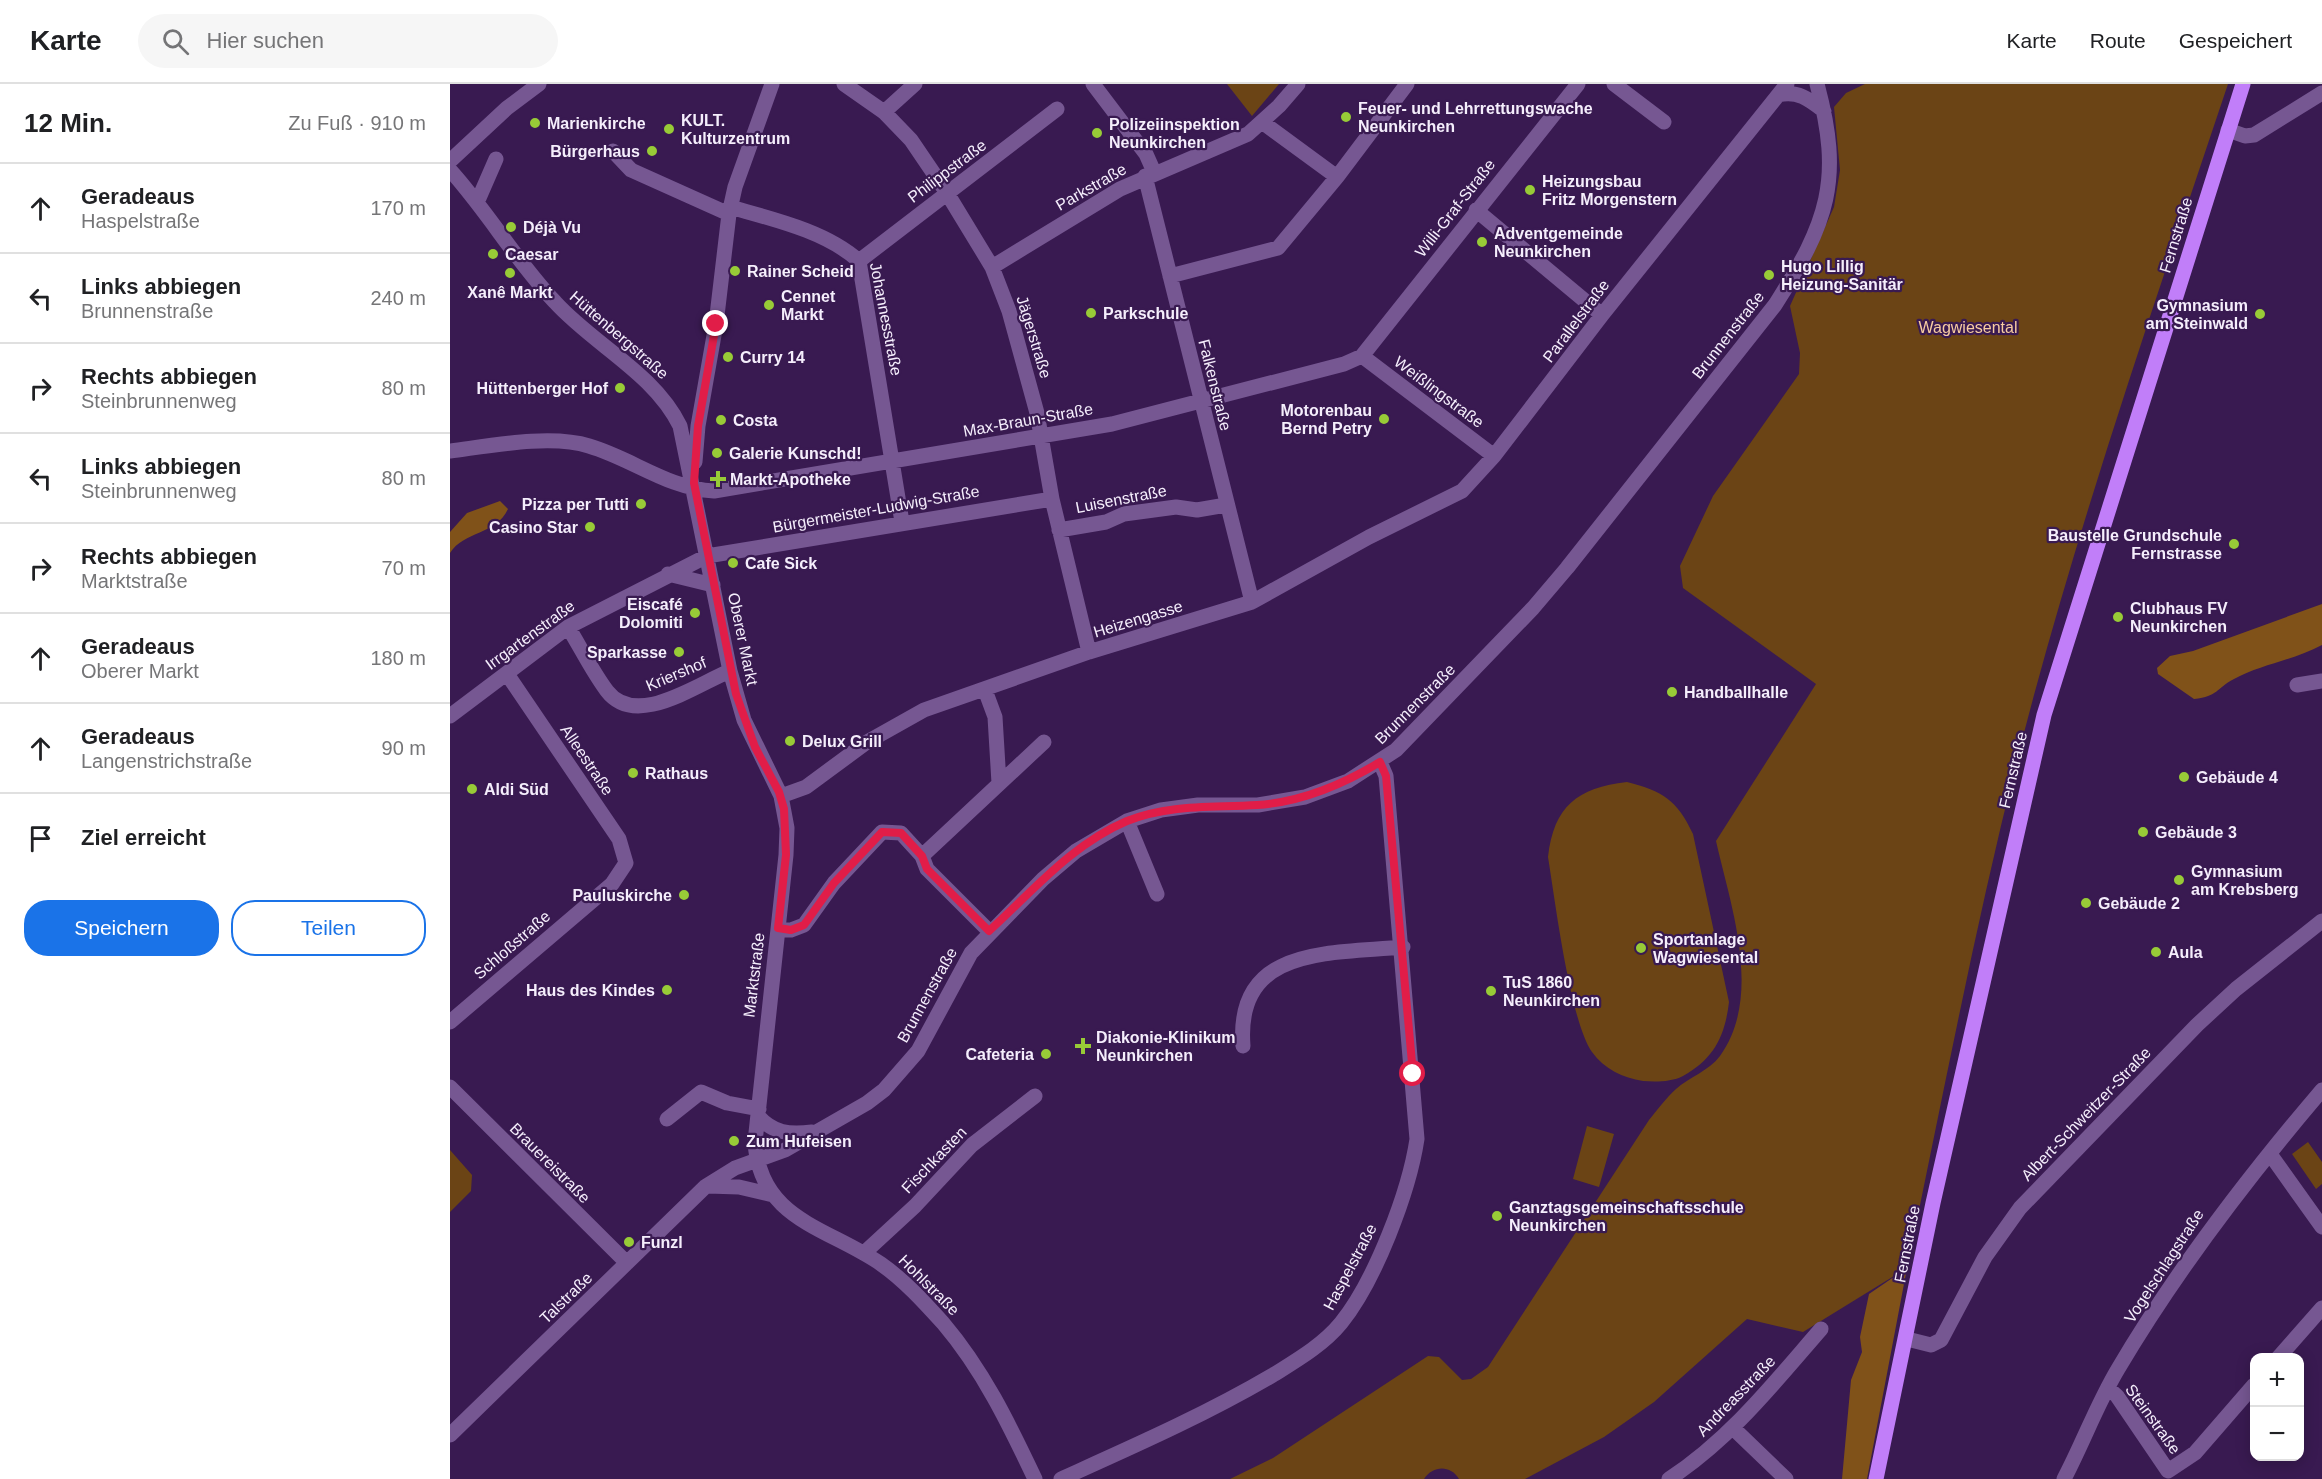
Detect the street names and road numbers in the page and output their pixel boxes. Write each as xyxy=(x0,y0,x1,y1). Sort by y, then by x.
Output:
street label: Philippstraße xyxy=(905,136,989,206)
street label: Willi-Graf-Straße xyxy=(1412,156,1498,260)
street label: Parkstraße xyxy=(1053,160,1129,214)
street label: Fernstraße xyxy=(2156,195,2196,275)
street label: Johannesstraße xyxy=(867,261,905,377)
street label: Parallelstraße xyxy=(1540,276,1613,366)
street label: Hüttenbergstraße xyxy=(566,288,672,382)
street label: Brunnenstraße xyxy=(1689,288,1767,382)
street label: Jägerstraße xyxy=(1013,294,1055,380)
street label: Falkenstraße xyxy=(1195,338,1235,432)
street label: Weißlingstraße xyxy=(1391,353,1487,431)
street label: Max-Braun-Straße xyxy=(962,400,1094,440)
street label: Bürgermeister-Ludwig-Straße xyxy=(771,482,981,536)
street label: Luisenstraße xyxy=(1074,482,1168,516)
street label: Oberer Markt xyxy=(725,591,761,687)
street label: Irrgartenstraße xyxy=(482,597,578,673)
street label: Heizengasse xyxy=(1091,597,1185,641)
street label: Kriershof xyxy=(643,653,709,694)
street label: Brunnenstraße xyxy=(1372,661,1458,747)
street label: Alleestraße xyxy=(557,722,617,798)
street label: Fernstraße xyxy=(1996,730,2030,810)
street label: Schloßstraße xyxy=(471,907,554,983)
street label: Marktstraße xyxy=(740,932,768,1018)
street label: Brunnenstraße xyxy=(894,945,960,1045)
street label: Albert-Schweitzer-Straße xyxy=(2018,1044,2154,1184)
street label: Brauereistraße xyxy=(507,1120,593,1206)
street label: Fischkasten xyxy=(898,1123,970,1197)
street label: Fernstraße xyxy=(1891,1204,1923,1284)
street label: Vogelschlagstraße xyxy=(2121,1206,2207,1326)
street label: Haspelstraße xyxy=(1320,1221,1380,1313)
street label: Hohlstraße xyxy=(895,1251,963,1319)
street label: Talstraße xyxy=(536,1269,596,1327)
street label: Andreasstraße xyxy=(1693,1352,1779,1440)
street label: Steinstraße xyxy=(2122,1381,2184,1457)

